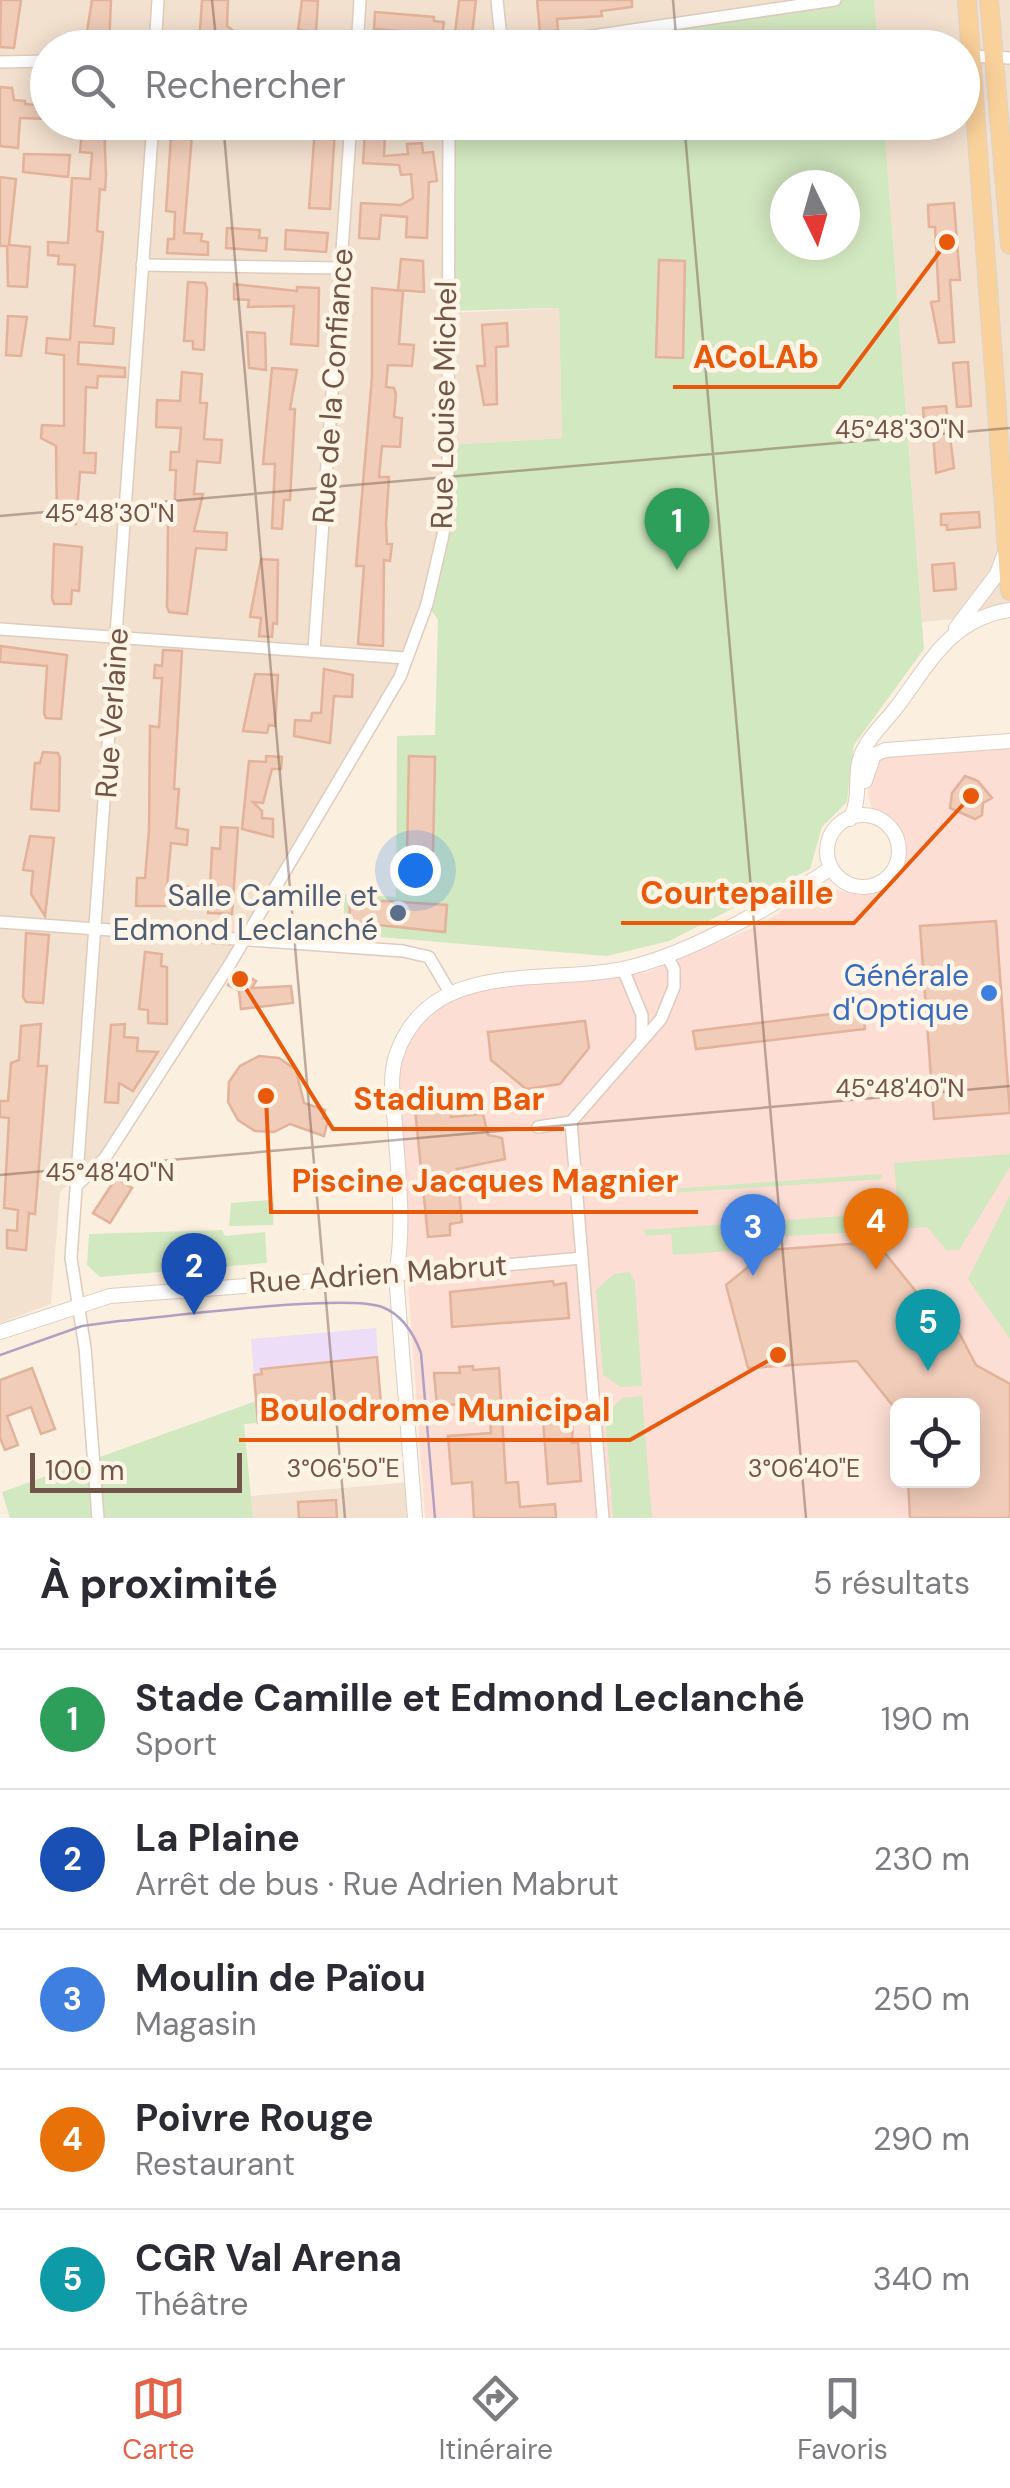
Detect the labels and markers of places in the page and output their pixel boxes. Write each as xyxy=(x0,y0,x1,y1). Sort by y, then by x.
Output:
callout: ACoLAb xyxy=(673,325,839,387)
pin: 1 xyxy=(644,488,710,570)
callout: Courtepaille xyxy=(621,861,854,923)
place label: Salle Camille et Edmond Leclanché xyxy=(113,876,378,949)
marker: Salle Camille et Edmond Leclanché xyxy=(387,902,409,924)
place label: Générale d'Optique xyxy=(832,956,969,1029)
marker: Générale d'Optique xyxy=(978,982,1000,1004)
callout: Stadium Bar xyxy=(333,1067,564,1129)
callout: Piscine Jacques Magnier xyxy=(271,1150,698,1212)
pin: 4 xyxy=(844,1188,908,1270)
pin: 3 xyxy=(720,1194,786,1276)
pin: 2 xyxy=(162,1232,226,1315)
pin: 5 xyxy=(896,1288,960,1371)
callout: Boulodrome Municipal xyxy=(239,1378,630,1440)

